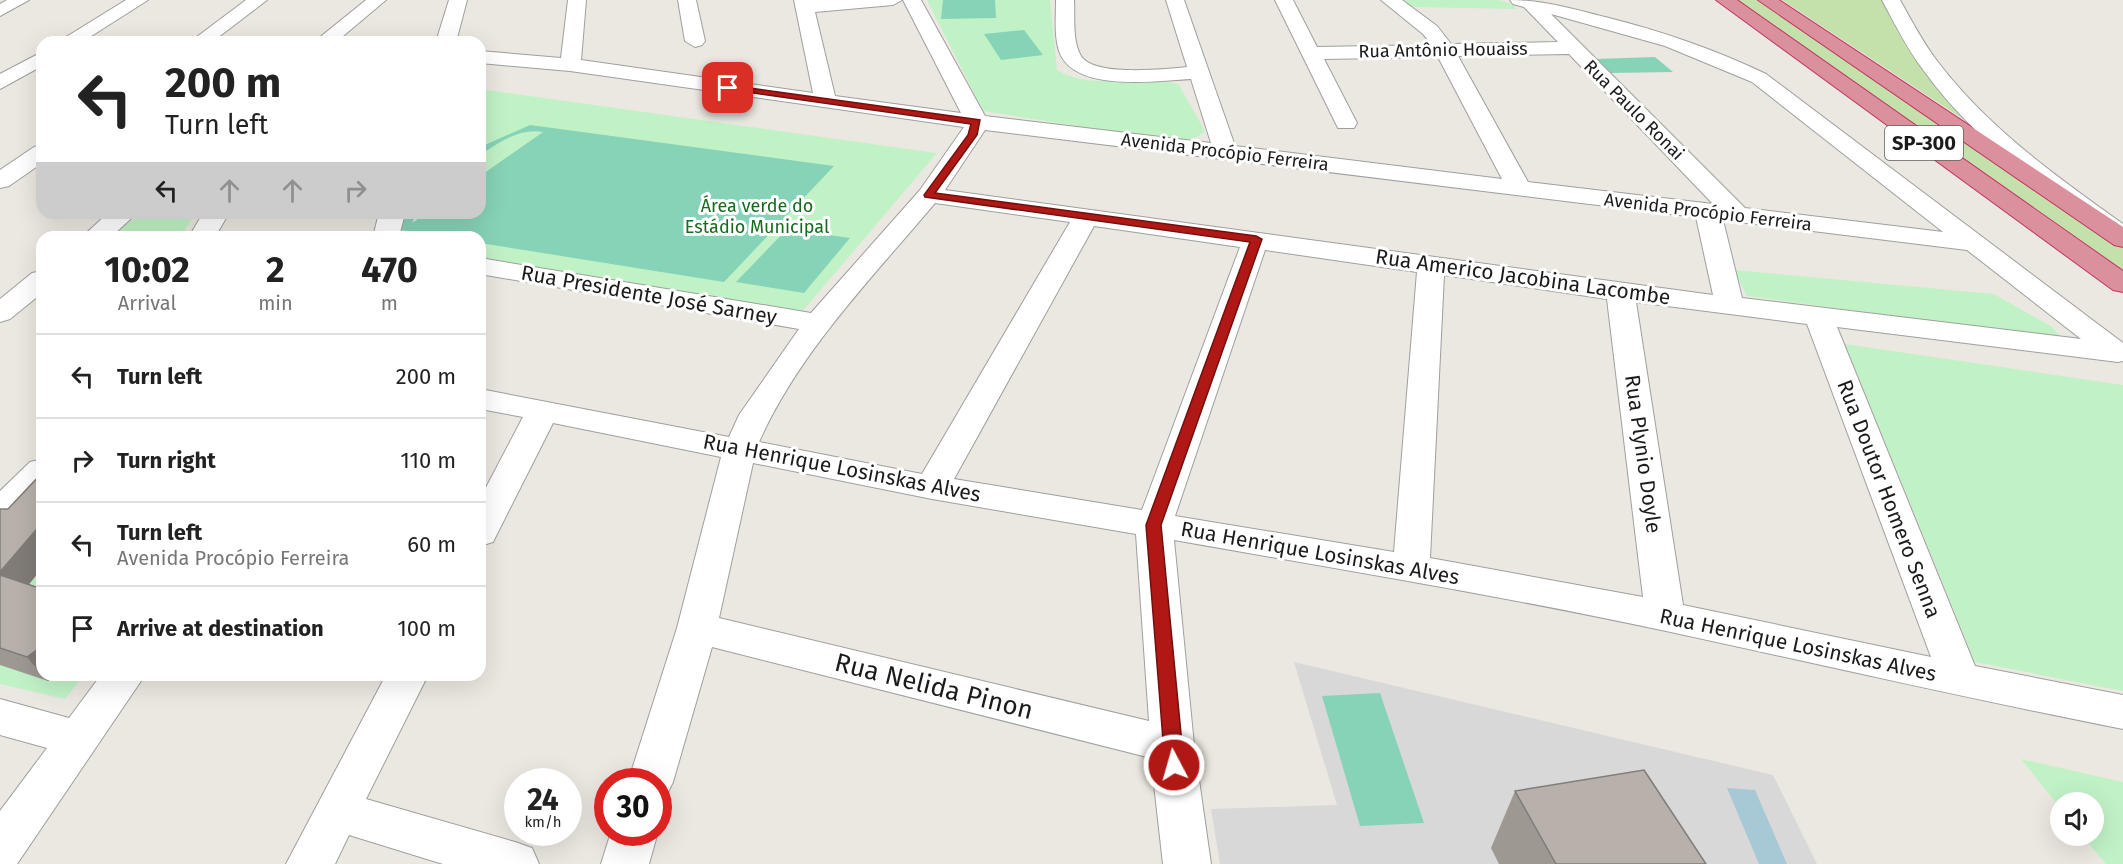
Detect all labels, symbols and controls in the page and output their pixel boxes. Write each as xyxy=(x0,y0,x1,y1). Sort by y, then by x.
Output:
street label: Rua Antônio Houaiss xyxy=(1358,38,1528,62)
street label: Rua Paulo Ronai xyxy=(1579,55,1689,165)
text: 200 m xyxy=(165,58,281,108)
icon: left xyxy=(66,60,144,138)
pin xyxy=(702,62,753,113)
icon: arrive xyxy=(711,71,744,104)
text: Turn left xyxy=(165,109,268,141)
road number: SP-300 xyxy=(1885,126,1963,160)
street label: Avenida Procópio Ferreira xyxy=(1120,128,1330,176)
icon: left xyxy=(150,174,183,207)
icon: ahead xyxy=(213,174,246,207)
icon: ahead xyxy=(276,174,309,207)
icon: right xyxy=(339,174,372,207)
street label: Avenida Procópio Ferreira xyxy=(1603,188,1813,236)
park label: Área verde do Estádio Municipal xyxy=(685,194,829,238)
street label: Rua Americo Jacobina Lacombe xyxy=(1374,243,1672,311)
text: 10:02 xyxy=(104,248,190,292)
text: 2 xyxy=(266,248,285,292)
text: 470 xyxy=(361,248,418,292)
street label: Rua Presidente José Sarney xyxy=(519,260,780,330)
text: Arrival xyxy=(118,291,176,315)
text: min xyxy=(258,291,293,315)
text: m xyxy=(381,291,398,315)
icon: left xyxy=(66,360,99,393)
text: Turn left xyxy=(117,363,202,390)
text: 200 m xyxy=(396,363,456,390)
street label: Rua Plynio Doyle xyxy=(1619,373,1667,535)
street label: Rua Doutor Homero Senna xyxy=(1831,376,1947,622)
street label: Rua Henrique Losinskas Alves xyxy=(701,428,983,508)
icon: right xyxy=(66,444,99,477)
text: Turn right xyxy=(117,447,216,474)
text: 110 m xyxy=(400,447,456,474)
street label: Rua Henrique Losinskas Alves xyxy=(1179,516,1461,590)
text: Turn left xyxy=(117,519,202,546)
icon: left xyxy=(66,528,99,561)
text: 60 m xyxy=(407,531,456,558)
text: Avenida Procópio Ferreira xyxy=(117,546,349,570)
street label: Rua Henrique Losinskas Alves xyxy=(1657,603,1939,687)
icon: arrive xyxy=(66,612,99,645)
text: Arrive at destination xyxy=(117,615,324,642)
text: 100 m xyxy=(397,615,456,642)
street label: Rua Nelida Pinon xyxy=(831,647,1036,726)
position arrow xyxy=(1142,733,1206,797)
speed limit sign: 30 xyxy=(594,768,672,846)
text: 24 xyxy=(527,782,559,818)
map controls xyxy=(2050,792,2104,846)
button: sound xyxy=(2050,792,2104,846)
text: km/h xyxy=(524,813,562,831)

